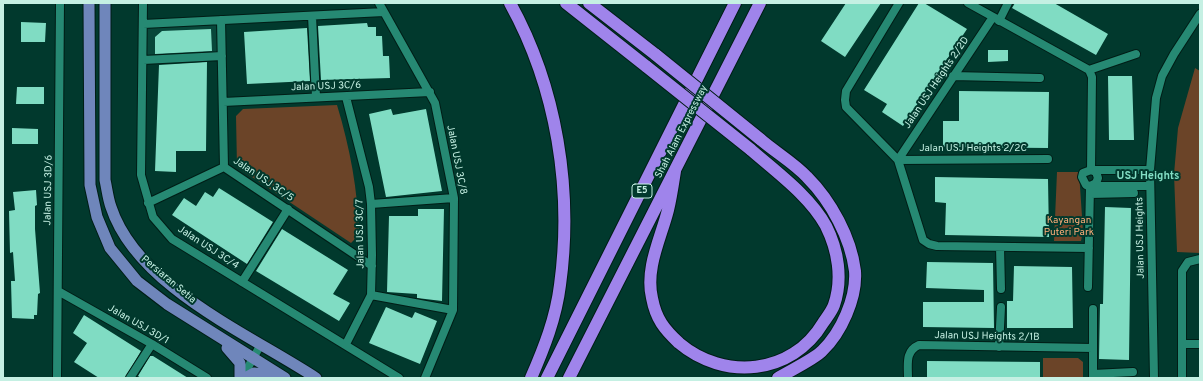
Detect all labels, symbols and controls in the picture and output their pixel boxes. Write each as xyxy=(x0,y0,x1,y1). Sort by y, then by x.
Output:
street label: Jalan USJ Heights 2/2D xyxy=(902,35,972,131)
street label: Jalan USJ 3C/6 xyxy=(291,80,361,94)
street label: Shah Alam Expressway xyxy=(653,83,711,181)
street label: Jalan USJ 3C/8 xyxy=(443,124,469,196)
street label: Jalan USJ Heights 2/2C xyxy=(919,143,1027,155)
street label: Jalan USJ 3D/6 xyxy=(42,155,56,225)
street label: Jalan USJ 3C/5 xyxy=(230,155,296,205)
district label: USJ Heights xyxy=(1117,170,1179,184)
road number: E5 xyxy=(632,184,652,198)
street label: Jalan USJ Heights xyxy=(1134,197,1148,279)
street label: Jalan USJ 3C/7 xyxy=(354,199,368,269)
park label: Kayangan Puteri Park xyxy=(1044,215,1094,238)
street label: Jalan USJ 3C/4 xyxy=(175,224,241,272)
street label: Persiaran Setia xyxy=(138,254,198,306)
street label: Jalan USJ 3D/1 xyxy=(105,303,171,347)
street label: Jalan USJ Heights 2/1B xyxy=(934,330,1040,344)

